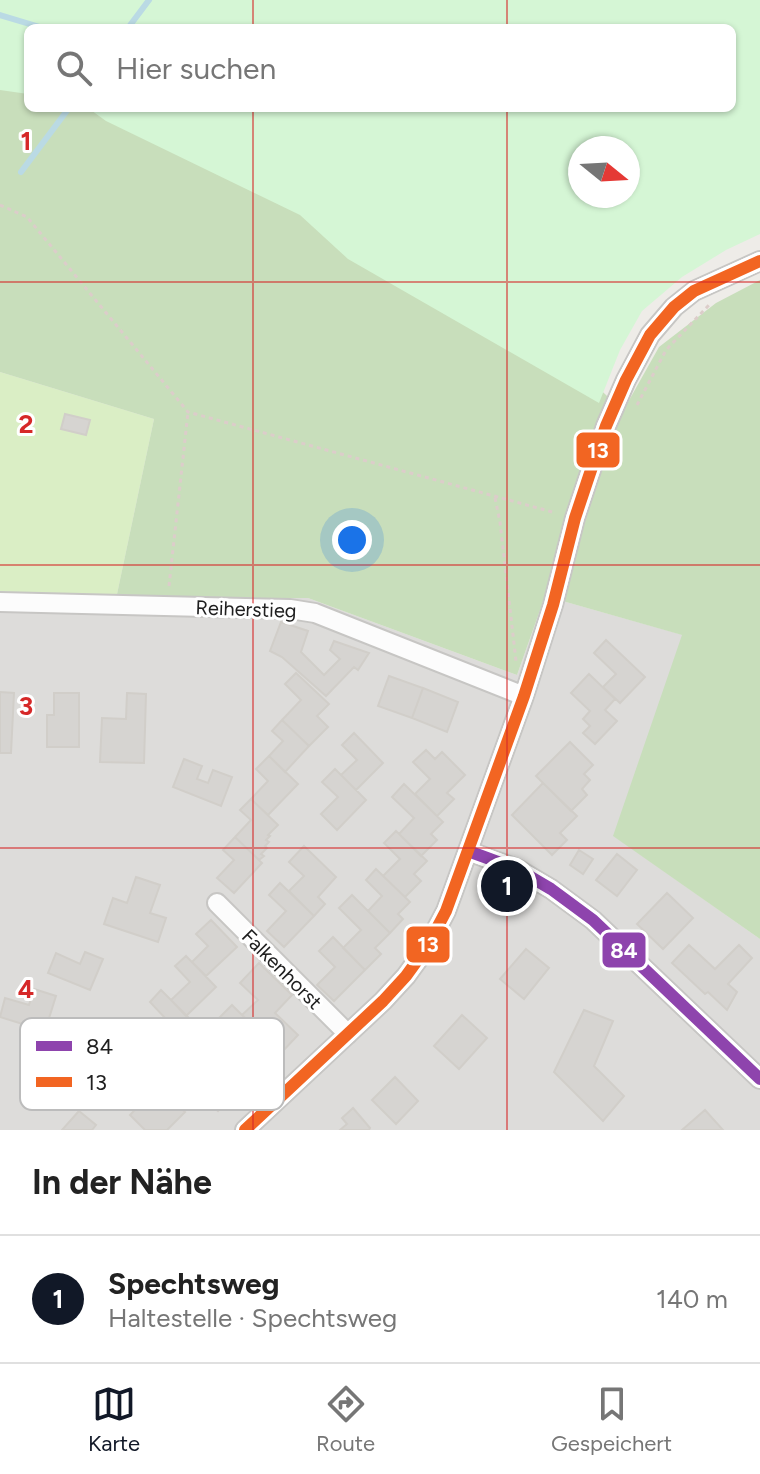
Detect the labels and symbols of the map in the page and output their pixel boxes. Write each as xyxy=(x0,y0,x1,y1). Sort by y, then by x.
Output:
text: 1 xyxy=(21,125,31,157)
north arrow xyxy=(568,136,640,208)
text: 2 xyxy=(18,408,34,440)
line badge: 13 xyxy=(575,431,621,469)
text: 13 xyxy=(587,437,609,464)
your location xyxy=(332,520,372,560)
street label: Reiherstieg xyxy=(195,595,297,623)
text: 3 xyxy=(19,690,33,722)
pin: 1 xyxy=(481,856,533,916)
street label: Falkenhorst xyxy=(237,924,327,1014)
line badge: 13 xyxy=(405,925,451,964)
text: 13 xyxy=(417,931,439,958)
line badge: 84 xyxy=(601,931,647,969)
text: 84 xyxy=(610,937,638,964)
text: 4 xyxy=(18,973,34,1005)
legend xyxy=(20,1018,284,1110)
text: 84 xyxy=(86,1033,113,1060)
text: 13 xyxy=(86,1069,107,1096)

